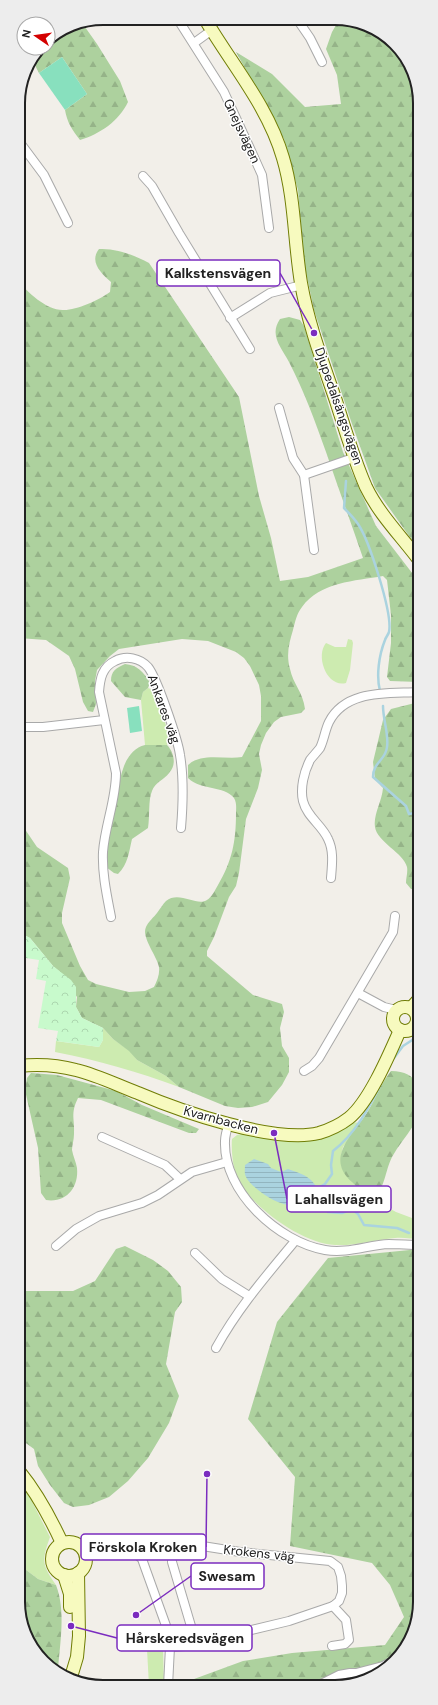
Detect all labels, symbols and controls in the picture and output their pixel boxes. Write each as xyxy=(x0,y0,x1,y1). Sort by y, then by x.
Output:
north arrow xyxy=(16,16,56,56)
text: N xyxy=(19,28,34,39)
street label: Gnejsvägen xyxy=(220,96,264,166)
callout: Kalkstensvägen xyxy=(157,260,280,286)
text: Kalkstensvägen xyxy=(165,264,271,282)
street label: Djupedalsängsvägen xyxy=(311,345,367,467)
street label: Ankares väg xyxy=(144,672,184,746)
street label: Kvarnbacken xyxy=(182,1102,260,1138)
callout: Lahallsvägen xyxy=(287,1186,391,1212)
text: Lahallsvägen xyxy=(295,1190,383,1208)
callout: Förskola Kroken xyxy=(81,1534,206,1560)
text: Förskola Kroken xyxy=(89,1538,197,1556)
street label: Krokens väg xyxy=(222,1541,296,1565)
callout: Swesam xyxy=(191,1563,264,1589)
text: Swesam xyxy=(199,1567,255,1585)
callout: Hårskeredsvägen xyxy=(117,1625,252,1651)
text: Hårskeredsvägen xyxy=(126,1629,244,1647)

